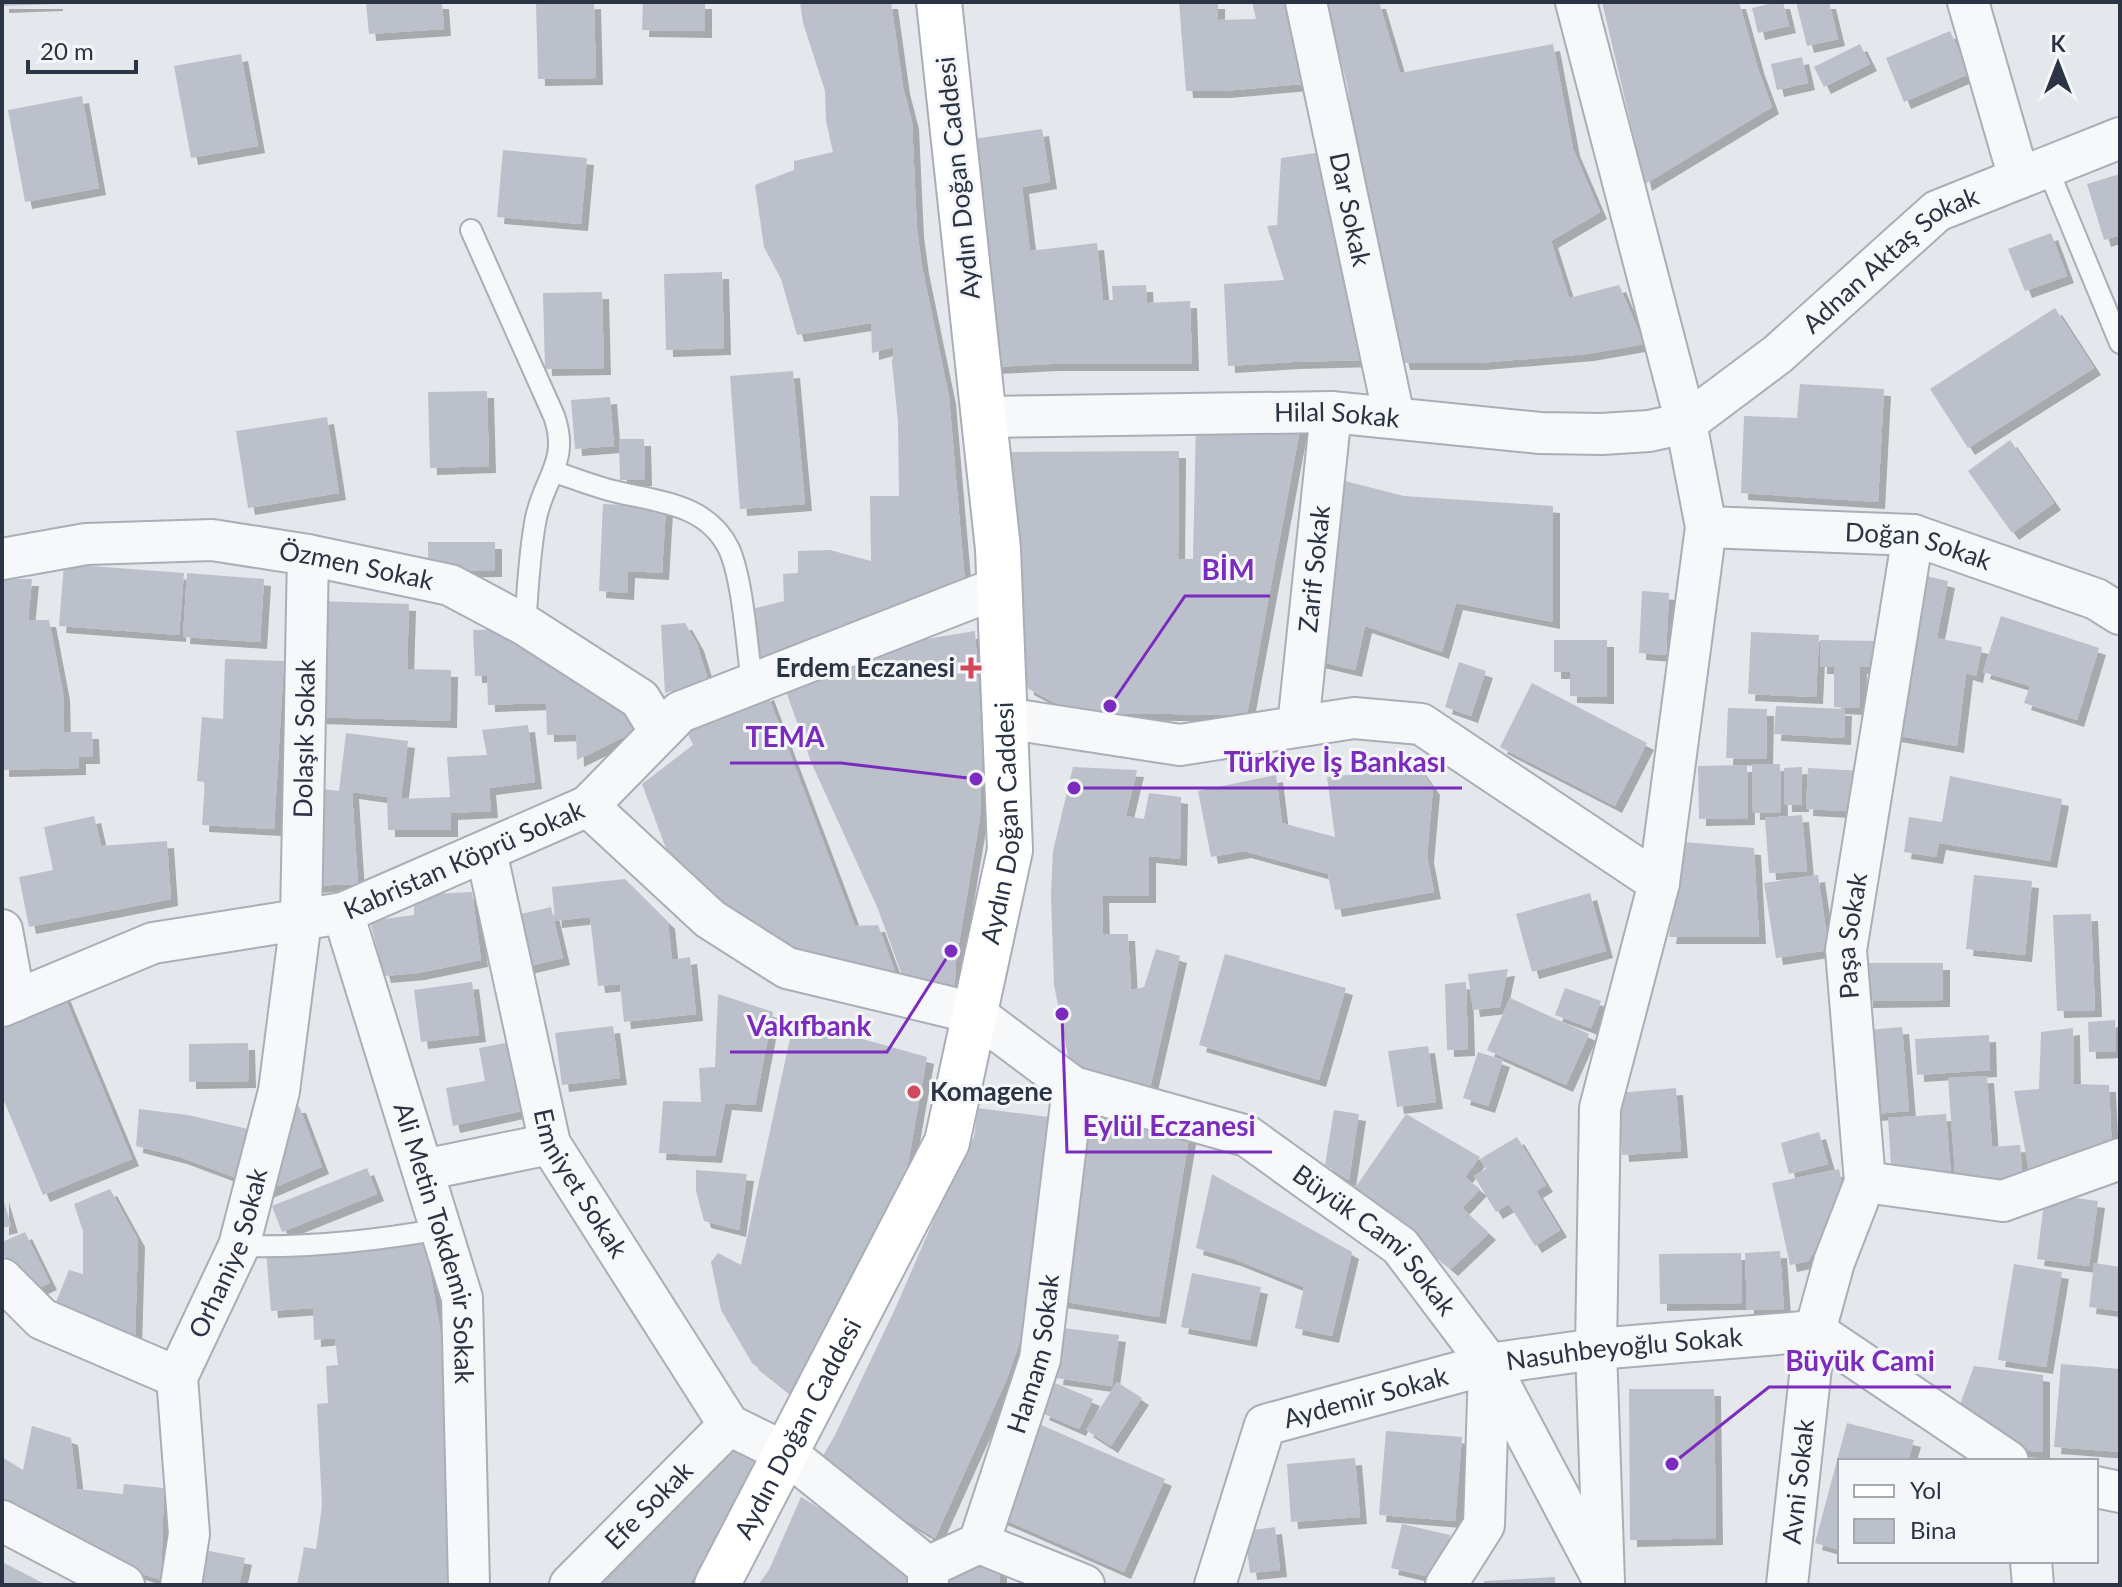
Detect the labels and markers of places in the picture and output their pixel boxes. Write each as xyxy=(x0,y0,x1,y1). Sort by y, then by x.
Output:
callout: BİM xyxy=(1185,544,1270,596)
place label: Erdem Eczanesi xyxy=(776,651,955,683)
marker: Erdem Eczanesi xyxy=(962,659,980,677)
callout: TEMA xyxy=(730,711,841,763)
callout: Türkiye İş Bankası xyxy=(1208,736,1462,788)
callout: Vakıfbank xyxy=(730,1000,887,1052)
place label: Komagene xyxy=(930,1075,1053,1107)
marker: Komagene xyxy=(905,1083,923,1101)
callout: Eylül Eczanesi xyxy=(1067,1100,1272,1152)
callout: Büyük Cami xyxy=(1769,1335,1951,1387)

